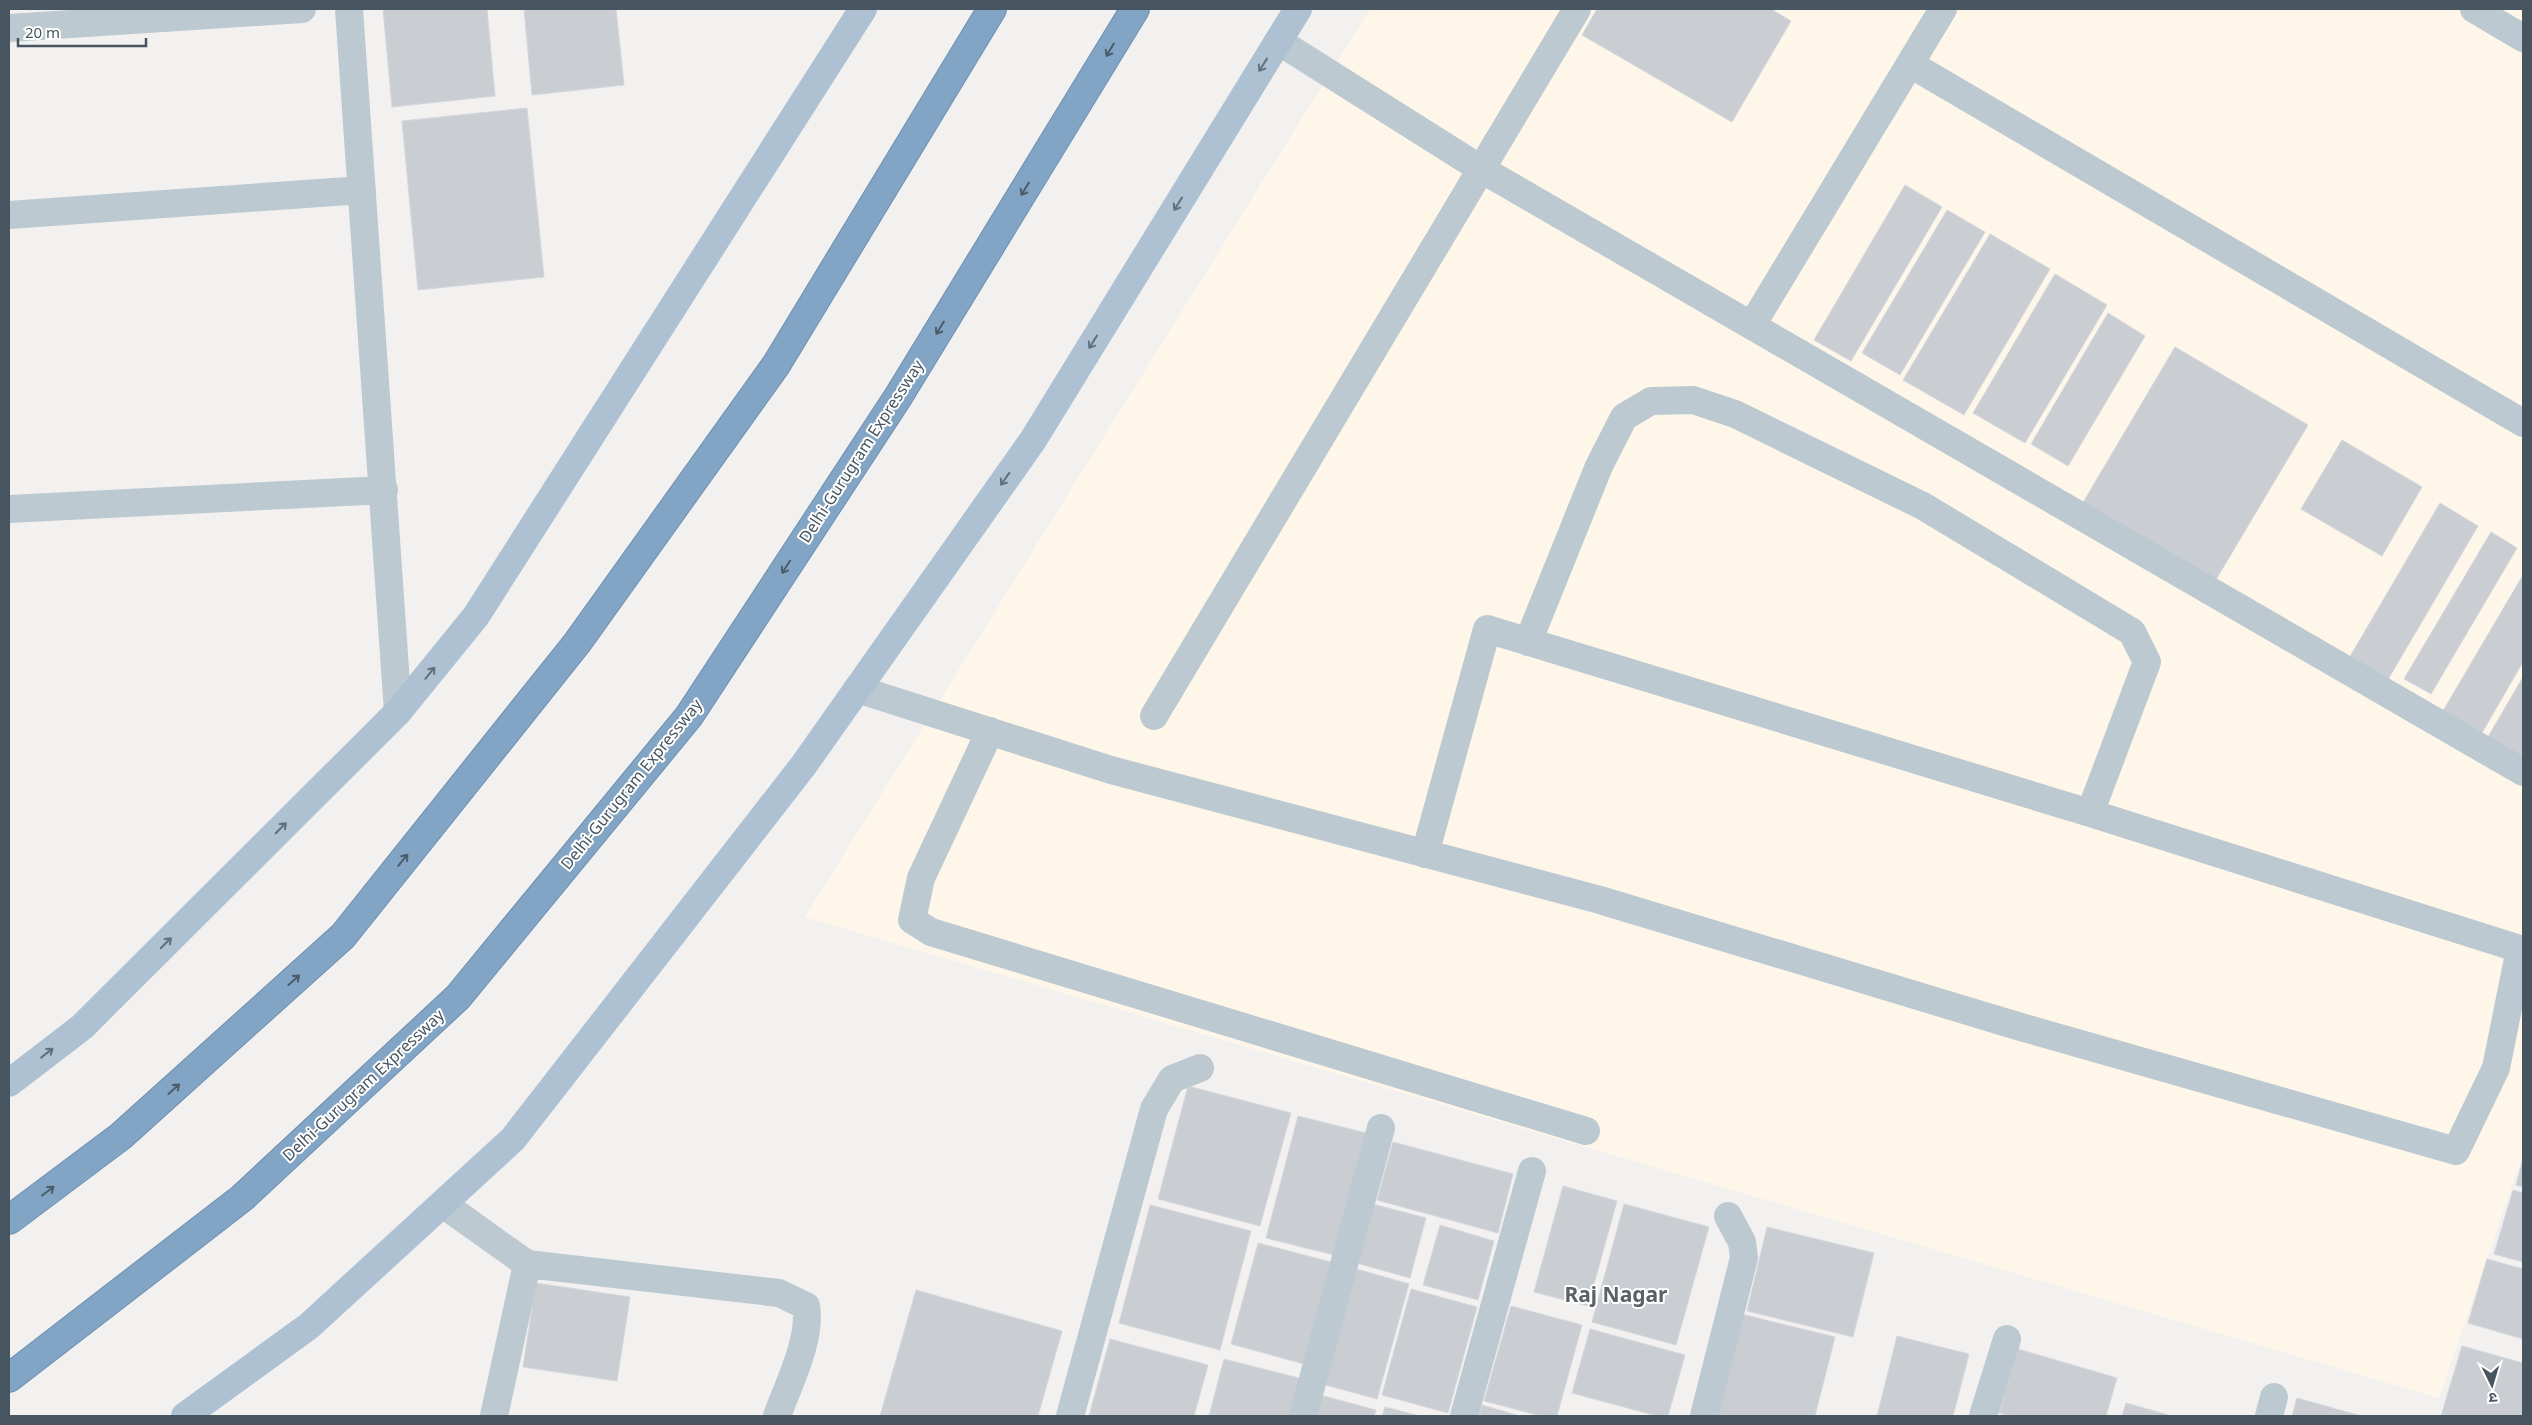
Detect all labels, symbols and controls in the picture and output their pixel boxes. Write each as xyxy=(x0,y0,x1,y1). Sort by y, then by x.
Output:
scale bar xyxy=(18,15,145,47)
text: 20 m xyxy=(25,22,60,42)
one-way arrow xyxy=(1104,43,1114,57)
one-way arrow xyxy=(1258,58,1268,72)
one-way arrow xyxy=(1019,181,1029,195)
one-way arrow xyxy=(1173,196,1183,210)
one-way arrow xyxy=(934,320,944,334)
one-way arrow xyxy=(1087,334,1097,348)
street label: Delhi-Gurugram Expressway xyxy=(794,355,929,547)
one-way arrow xyxy=(1000,472,1010,486)
one-way arrow xyxy=(781,560,791,574)
one-way arrow xyxy=(424,667,435,680)
street label: Delhi-Gurugram Expressway xyxy=(555,693,707,874)
one-way arrow xyxy=(275,822,288,834)
one-way arrow xyxy=(398,854,409,867)
one-way arrow xyxy=(160,936,172,949)
one-way arrow xyxy=(288,974,301,986)
street label: Delhi-Gurugram Expressway xyxy=(277,1003,449,1166)
one-way arrow xyxy=(40,1048,54,1058)
one-way arrow xyxy=(167,1083,180,1095)
one-way arrow xyxy=(41,1186,55,1196)
district label: Raj Nagar xyxy=(1565,1280,1668,1308)
north arrow xyxy=(2467,1360,2517,1410)
text: उ xyxy=(2487,1389,2498,1408)

